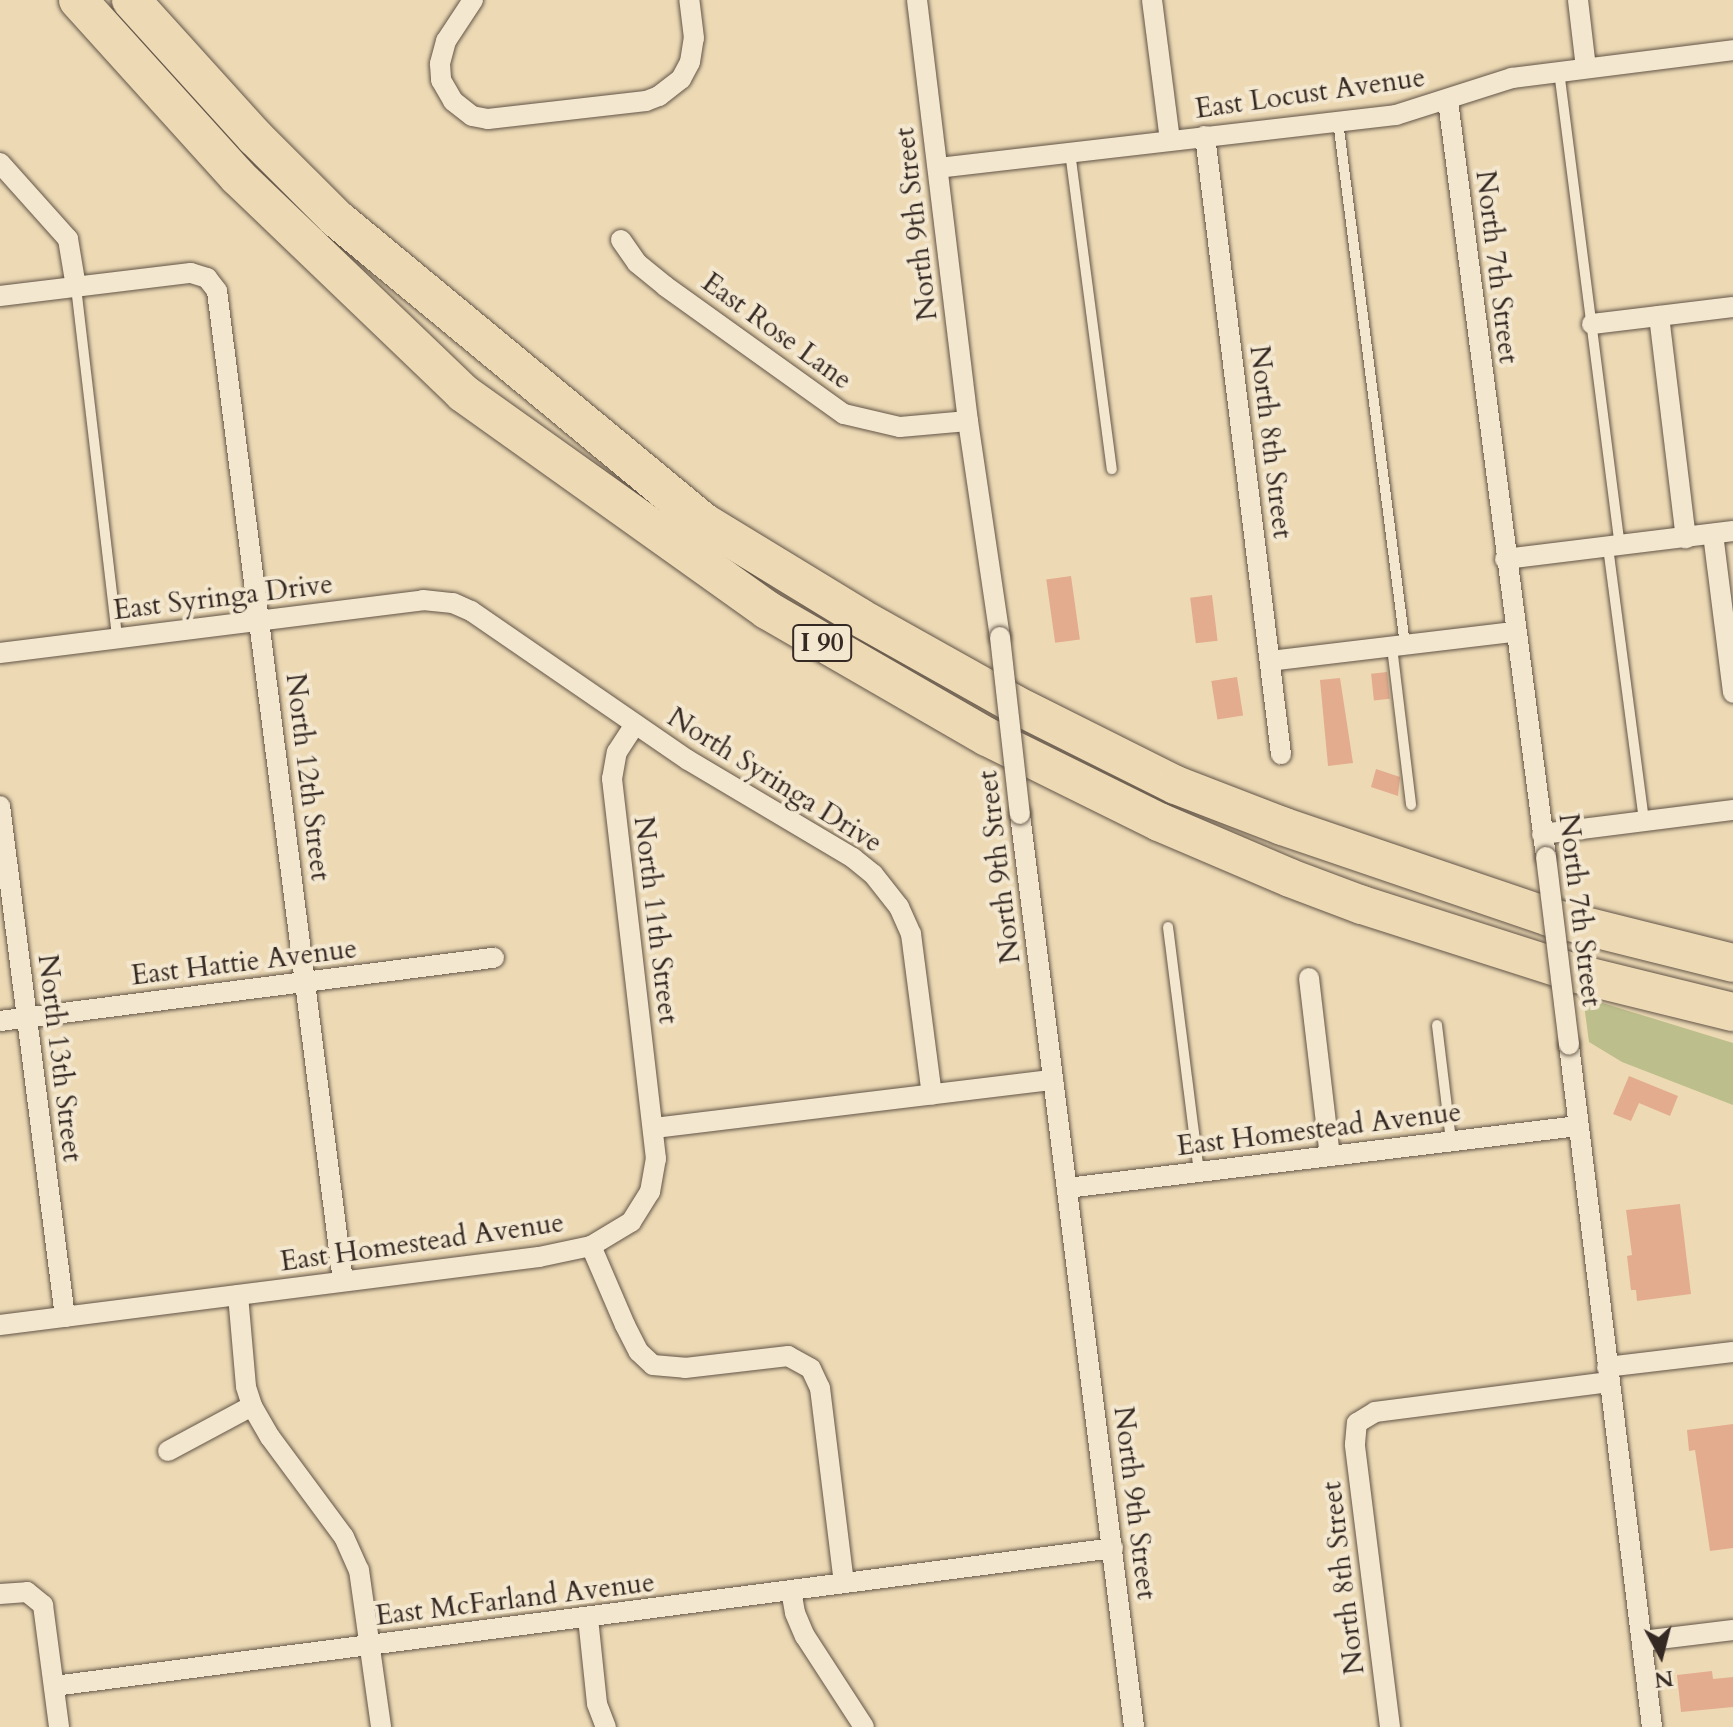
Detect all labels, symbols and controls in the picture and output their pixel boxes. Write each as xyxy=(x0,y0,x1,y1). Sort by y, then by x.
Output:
street label: East Locust Avenue xyxy=(1193,60,1427,126)
street label: North 9th Street xyxy=(887,125,945,323)
street label: North 7th Street xyxy=(1468,168,1526,366)
street label: East Rose Lane xyxy=(696,265,858,397)
street label: North 8th Street xyxy=(1242,343,1300,541)
street label: East Syringa Drive xyxy=(111,567,335,627)
road number: I 90 xyxy=(792,621,852,665)
street label: North 12th Street xyxy=(279,671,337,883)
street label: North Syringa Drive xyxy=(661,700,889,860)
street label: North 9th Street xyxy=(970,768,1028,966)
street label: North 7th Street xyxy=(1551,811,1609,1009)
street label: North 11th Street xyxy=(627,814,685,1026)
street label: East Hattie Avenue xyxy=(129,931,359,993)
street label: North 13th Street xyxy=(31,952,89,1164)
street label: East Homestead Avenue xyxy=(1175,1095,1463,1163)
street label: East Homestead Avenue xyxy=(278,1205,566,1279)
street label: North 9th Street xyxy=(1106,1404,1164,1602)
street label: North 8th Street xyxy=(1314,1479,1372,1677)
street label: East McFarland Avenue xyxy=(374,1565,656,1633)
north arrow xyxy=(1621,1615,1701,1695)
text: N xyxy=(1653,1663,1675,1695)

